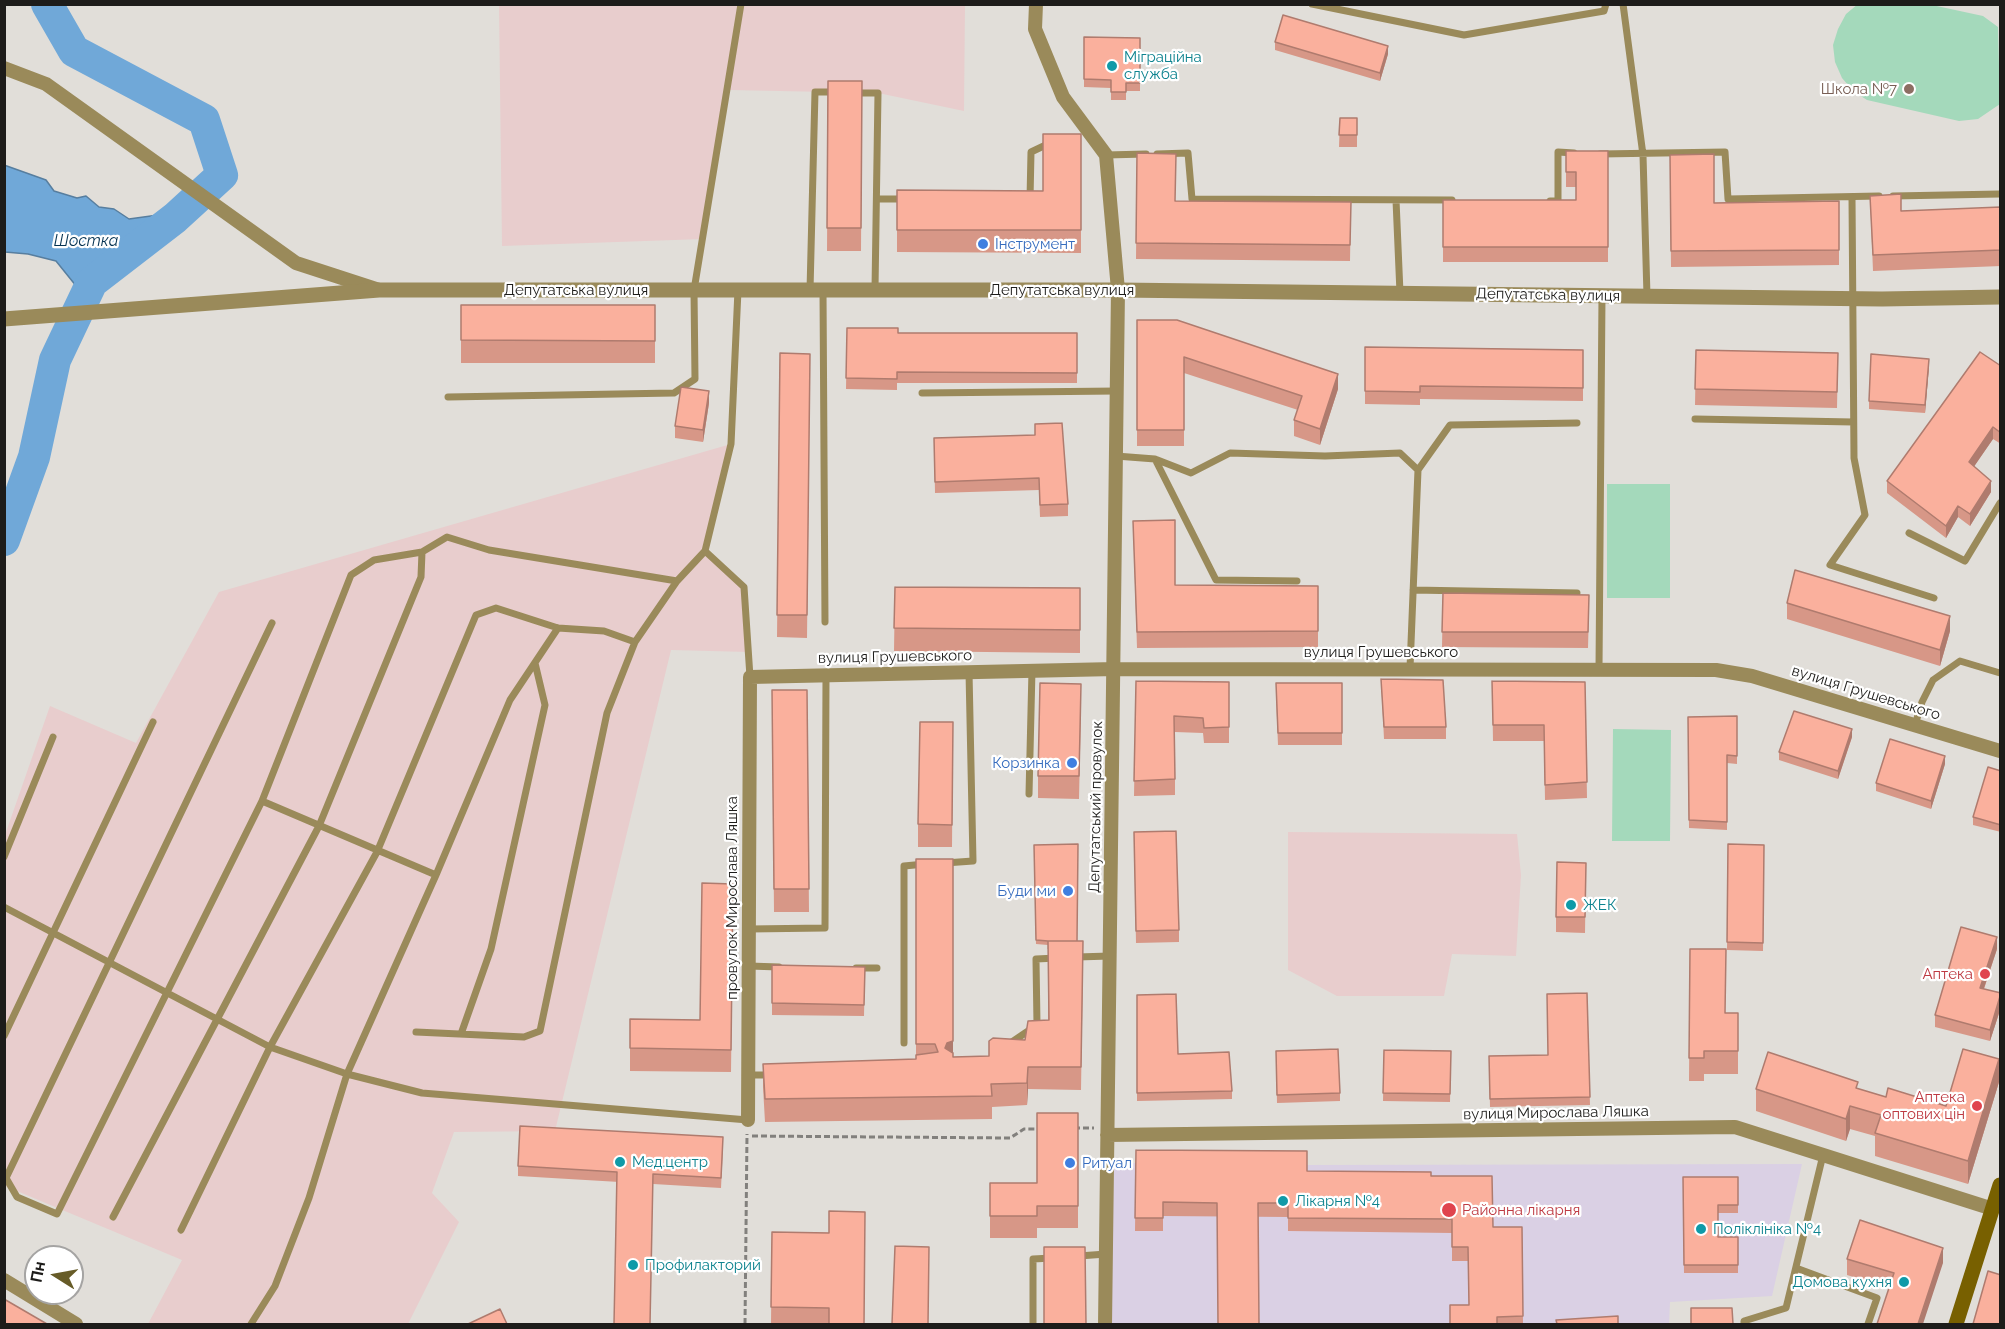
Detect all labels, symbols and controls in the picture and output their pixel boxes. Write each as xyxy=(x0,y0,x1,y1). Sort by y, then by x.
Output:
place label: Міграційна служба xyxy=(1124,48,1202,83)
marker: Міграційна служба xyxy=(1105,59,1119,73)
place label: Школа №7 xyxy=(1821,80,1897,98)
marker: Школа №7 xyxy=(1902,82,1916,96)
water label: Шостка xyxy=(54,231,118,251)
place label: Інструмент xyxy=(995,235,1075,253)
marker: Інструмент xyxy=(976,237,990,251)
street label: Депутатська вулиця xyxy=(504,281,648,299)
street label: Депутатська вулиця xyxy=(990,281,1134,299)
street label: Депутатська вулиця xyxy=(1476,285,1620,305)
street label: вулиця Грушевського xyxy=(1304,643,1458,661)
street label: вулиця Грушевського xyxy=(818,647,972,667)
street label: вулиця Грушевського xyxy=(1790,662,1942,724)
street label: Депутатський провулок xyxy=(1085,721,1107,893)
place label: Корзинка xyxy=(992,754,1060,772)
marker: Корзинка xyxy=(1065,756,1079,770)
street label: провулок Мирослава Ляшка xyxy=(723,796,741,1000)
place label: Буди ми xyxy=(997,882,1056,900)
marker: Буди ми xyxy=(1061,884,1075,898)
place label: ЖЕК xyxy=(1583,896,1616,914)
marker: ЖЕК xyxy=(1564,898,1578,912)
place label: Аптека xyxy=(1922,965,1973,983)
marker: Аптека xyxy=(1978,967,1992,981)
place label: Аптека оптових цін xyxy=(1882,1088,1965,1123)
marker: Аптека оптових цін xyxy=(1970,1099,1984,1113)
street label: вулиця Мирослава Ляшка xyxy=(1463,1102,1649,1124)
place label: Мед.центр xyxy=(632,1153,708,1171)
place label: Ритуал xyxy=(1082,1154,1132,1172)
marker: Мед.центр xyxy=(613,1155,627,1169)
marker: Ритуал xyxy=(1063,1156,1077,1170)
place label: Лікарня №4 xyxy=(1295,1192,1380,1210)
marker: Лікарня №4 xyxy=(1276,1194,1290,1208)
marker: Районна лікарня xyxy=(1440,1201,1458,1219)
place label: Районна лікарня xyxy=(1462,1201,1580,1219)
place label: Поліклініка №4 xyxy=(1713,1220,1821,1238)
marker: Поліклініка №4 xyxy=(1694,1222,1708,1236)
north arrow xyxy=(24,1245,84,1305)
place label: Профилакторий xyxy=(645,1256,761,1274)
marker: Профилакторий xyxy=(626,1258,640,1272)
text: Пн xyxy=(26,1260,49,1284)
place label: Домова кухня xyxy=(1792,1273,1892,1291)
marker: Домова кухня xyxy=(1897,1275,1911,1289)

